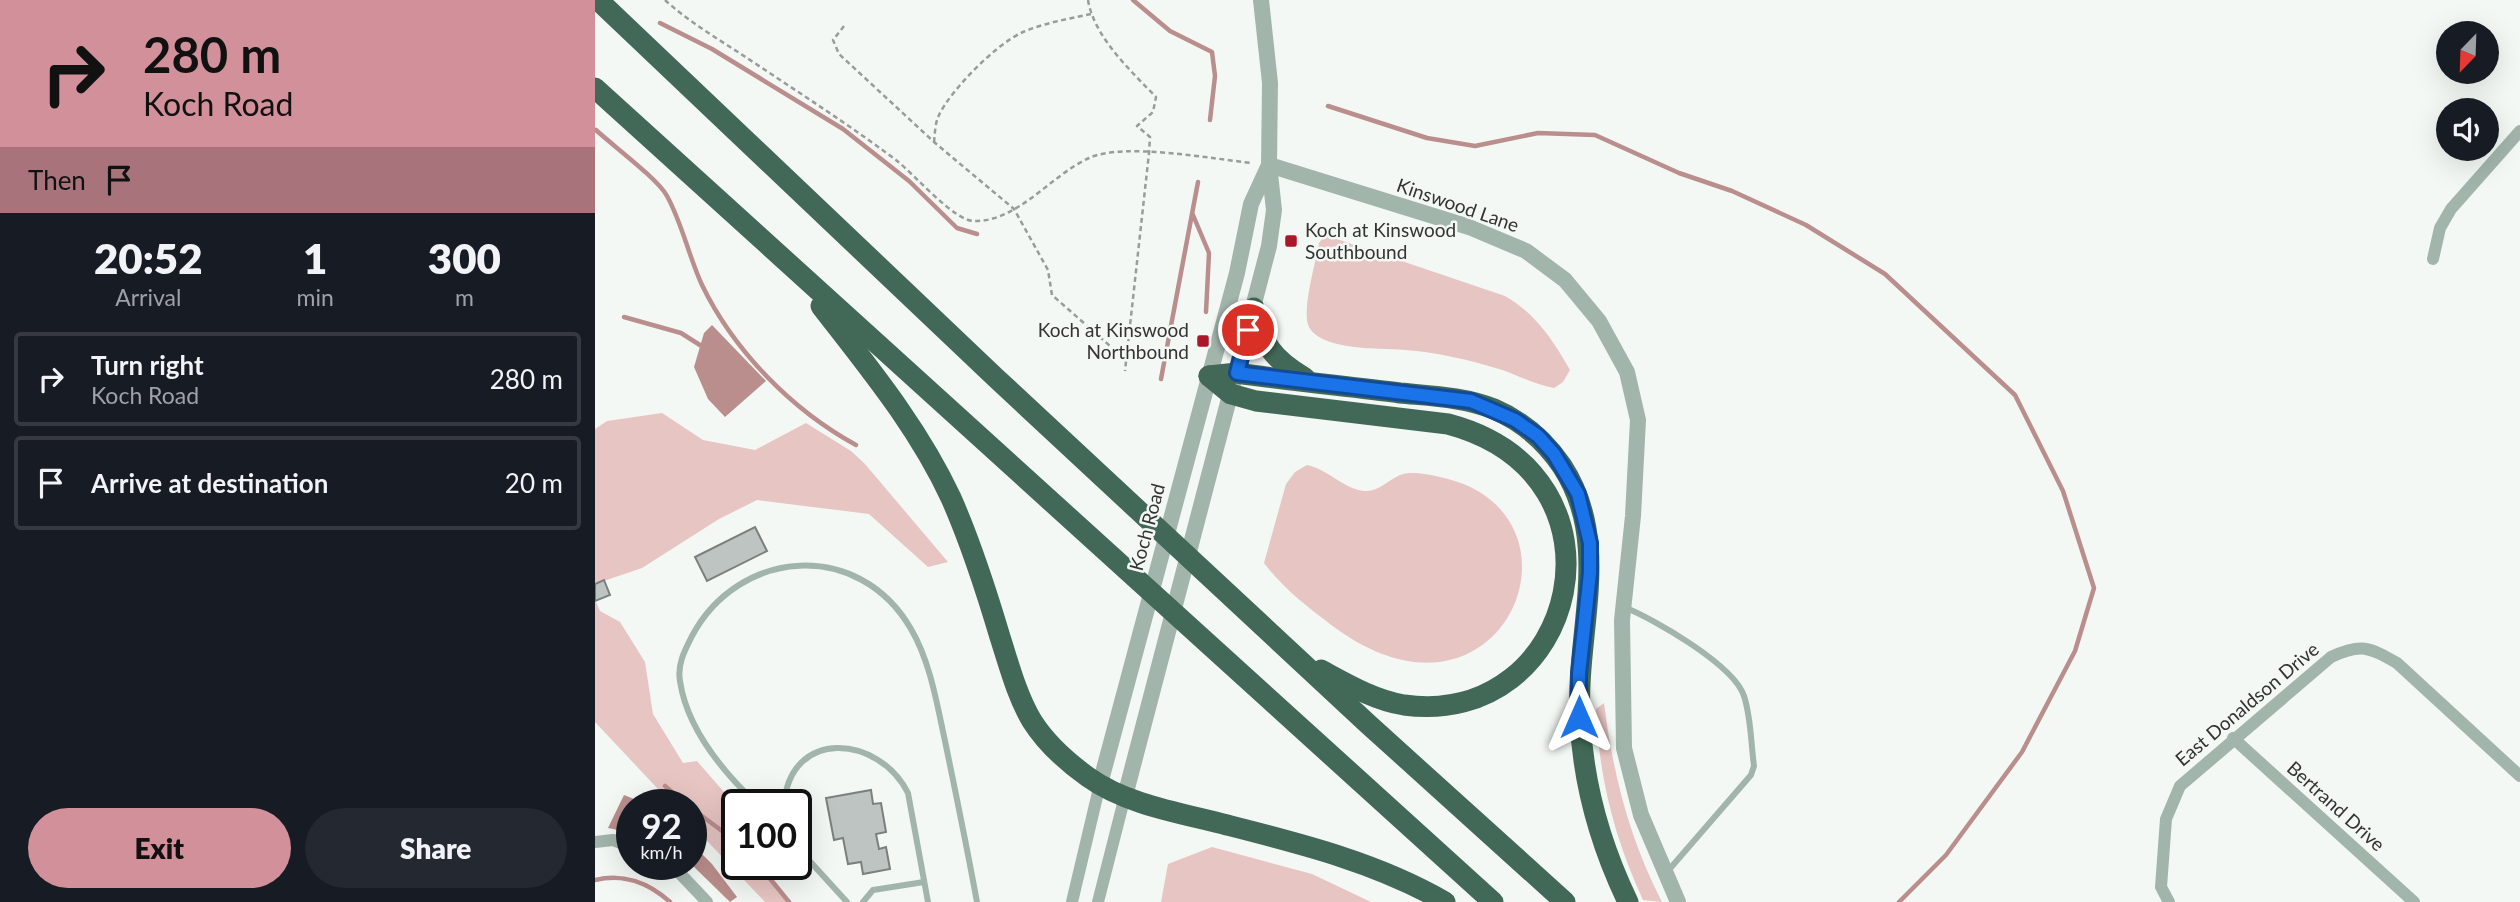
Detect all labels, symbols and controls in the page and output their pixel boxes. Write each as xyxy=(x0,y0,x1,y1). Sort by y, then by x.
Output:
north arrow xyxy=(2436,21,2499,84)
map controls xyxy=(2436,21,2499,161)
text: 280 m xyxy=(143,25,281,83)
icon: right xyxy=(28,28,119,119)
text: Koch Road xyxy=(143,84,293,123)
button: sound xyxy=(2436,98,2499,161)
icon: arrive xyxy=(100,161,138,199)
text: Then xyxy=(28,164,86,196)
street label: Kinswood Lane xyxy=(1394,173,1522,236)
place label: Koch at Kinswood Southbound xyxy=(1305,218,1456,263)
text: 20:52 xyxy=(94,233,203,283)
text: 1 xyxy=(303,233,327,283)
text: 300 xyxy=(428,233,501,283)
marker: Koch at Kinswood Southbound xyxy=(1283,233,1299,249)
text: Arrival xyxy=(115,283,181,311)
text: min xyxy=(297,283,334,311)
text: m xyxy=(455,283,474,311)
pin xyxy=(1218,300,1278,360)
icon: arrive xyxy=(1229,311,1267,349)
place label: Koch at Kinswood Northbound xyxy=(1038,318,1189,363)
marker: Koch at Kinswood Northbound xyxy=(1195,333,1211,349)
text: Turn right xyxy=(91,349,204,381)
icon: right xyxy=(32,360,70,398)
text: 280 m xyxy=(490,363,563,395)
text: Koch Road xyxy=(91,381,199,409)
icon: arrive xyxy=(32,464,70,502)
text: Arrive at destination xyxy=(91,467,328,499)
text: 20 m xyxy=(505,467,563,499)
street label: Koch Road xyxy=(1124,481,1169,573)
street label: East Donaldson Drive xyxy=(2170,637,2323,770)
position arrow xyxy=(1542,680,1616,754)
street label: Bertrand Drive xyxy=(2283,756,2390,855)
speed limit sign: 100 xyxy=(721,789,812,880)
text: 92 xyxy=(641,804,682,846)
button: Exit xyxy=(28,808,291,888)
button: Share xyxy=(305,808,567,888)
text: km/h xyxy=(640,841,683,863)

